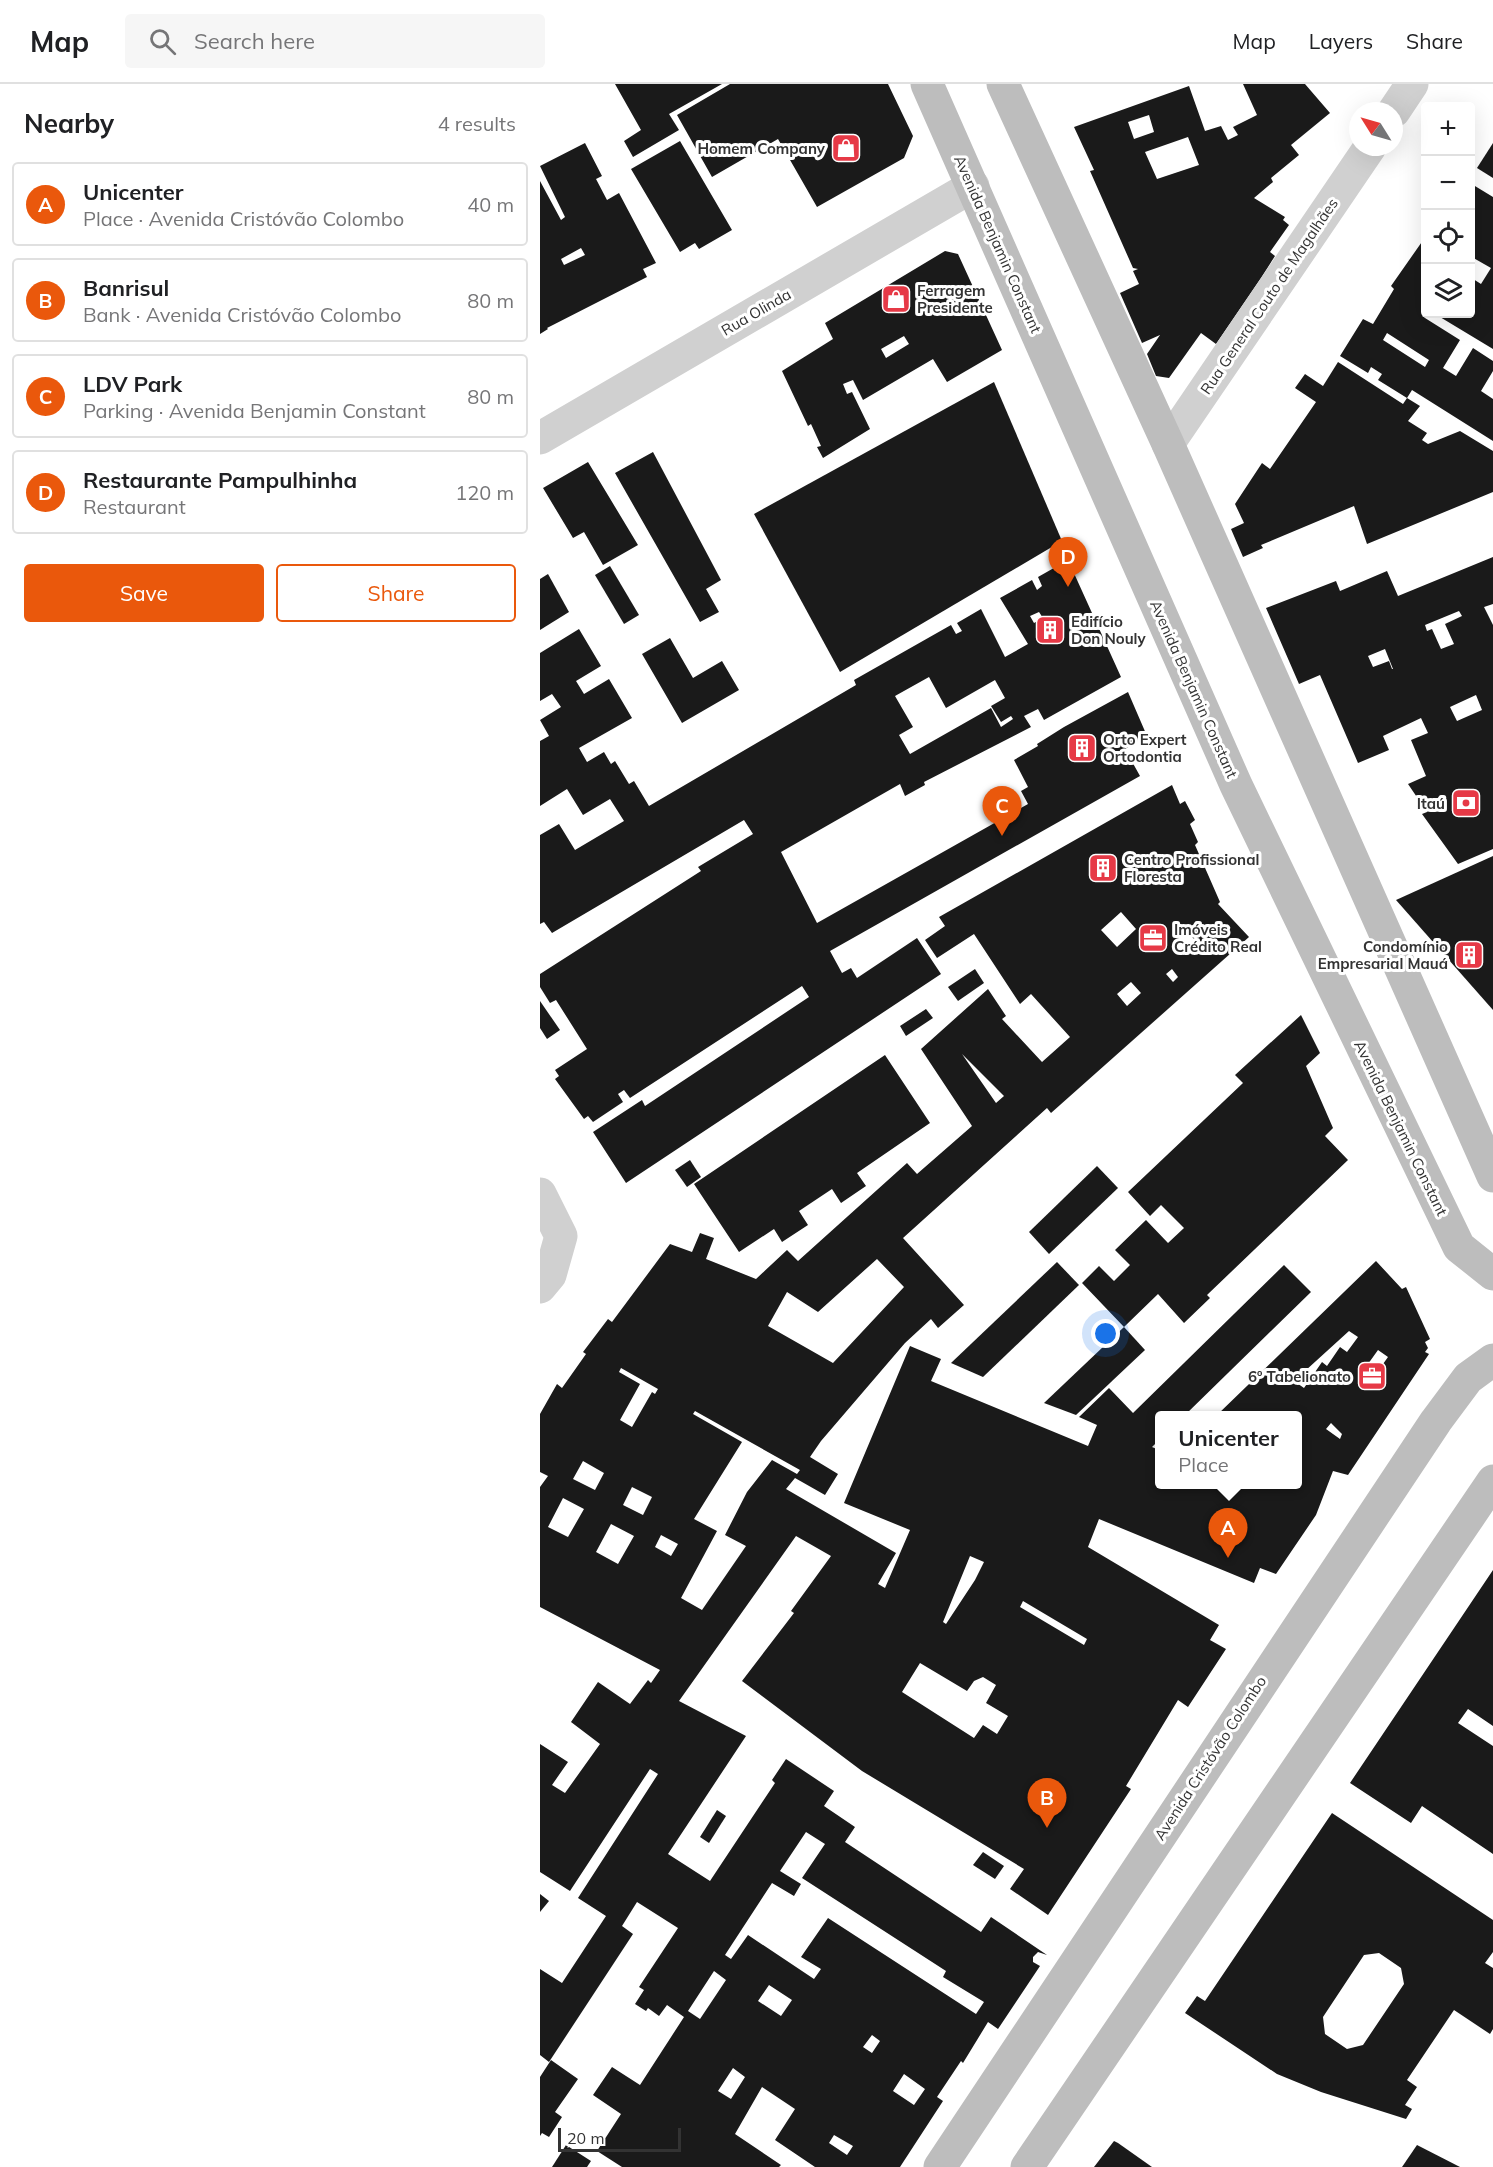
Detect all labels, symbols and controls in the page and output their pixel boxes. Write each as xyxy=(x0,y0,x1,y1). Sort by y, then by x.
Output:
search box xyxy=(125,14,545,68)
text: Map xyxy=(30,24,89,59)
icon: search xyxy=(146,25,179,58)
text: Search here xyxy=(194,27,315,55)
text: Map xyxy=(1233,28,1276,54)
text: Layers xyxy=(1309,28,1373,54)
text: Share xyxy=(1406,28,1463,54)
north arrow xyxy=(1349,102,1403,156)
map controls xyxy=(1421,102,1475,318)
button: + xyxy=(1421,102,1475,156)
text: Nearby xyxy=(24,107,114,140)
text: 4 results xyxy=(438,111,516,136)
shop icon: Homem Company xyxy=(830,132,862,164)
place label: Homem Company xyxy=(697,139,826,158)
street label: Avenida Benjamin Constant xyxy=(950,152,1046,336)
button: − xyxy=(1421,156,1475,210)
text: Unicenter xyxy=(83,178,183,206)
text: A xyxy=(38,192,53,217)
text: 40 m xyxy=(467,192,514,217)
street label: Rua General Couto de Magalhães xyxy=(1196,194,1342,398)
text: Place · Avenida Cristóvão Colombo xyxy=(83,206,404,231)
button: locate xyxy=(1421,210,1475,264)
button: layers xyxy=(1421,264,1475,318)
text: Banrisul xyxy=(83,274,169,302)
place label: Ferragem Presidente xyxy=(917,281,993,317)
shop icon: Ferragem Presidente xyxy=(880,283,912,315)
street label: Rua Olinda xyxy=(718,284,794,340)
text: B xyxy=(39,288,52,313)
text: 80 m xyxy=(467,288,514,313)
text: Bank · Avenida Cristóvão Colombo xyxy=(83,302,401,327)
text: LDV Park xyxy=(83,370,182,398)
text: C xyxy=(39,384,52,409)
text: 80 m xyxy=(467,384,514,409)
text: Parking · Avenida Benjamin Constant xyxy=(83,398,426,423)
text: Restaurante Pampulhinha xyxy=(83,466,357,494)
text: D xyxy=(38,480,53,505)
text: 120 m xyxy=(455,480,514,505)
text: Restaurant xyxy=(83,494,186,519)
pin: D xyxy=(1048,538,1088,587)
button: Save xyxy=(24,564,264,622)
button: Share xyxy=(276,564,516,622)
street label: Avenida Benjamin Constant xyxy=(1146,597,1242,781)
place label: Edifício Don Nouly xyxy=(1071,612,1147,648)
building icon: Edifício Don Nouly xyxy=(1034,614,1066,646)
place label: Orto Expert Ortodontia xyxy=(1103,730,1187,766)
building icon: Orto Expert Ortodontia xyxy=(1066,732,1098,764)
pin: C xyxy=(982,786,1022,836)
bank icon: Itaú xyxy=(1450,787,1482,819)
place label: Itaú xyxy=(1417,794,1445,813)
place label: Centro Profissional Floresta xyxy=(1124,850,1259,886)
building icon: Centro Profissional Floresta xyxy=(1087,852,1119,884)
place label: Imóveis Crédito Real xyxy=(1174,920,1262,956)
office icon: Imóveis Crédito Real xyxy=(1137,922,1169,954)
place label: Condomínio Empresarial Mauá xyxy=(1318,937,1448,973)
building icon: Condomínio Empresarial Mauá xyxy=(1453,939,1485,971)
street label: Avenida Benjamin Constant xyxy=(1350,1037,1452,1219)
your location xyxy=(1091,1319,1120,1348)
office icon: 6º Tabelionato xyxy=(1356,1360,1388,1392)
place label: 6º Tabelionato xyxy=(1248,1367,1351,1386)
popup xyxy=(1155,1411,1302,1489)
text: Unicenter xyxy=(1178,1424,1279,1452)
text: Place xyxy=(1178,1452,1229,1477)
pin: A xyxy=(1208,1508,1248,1558)
street label: Avenida Cristóvão Colombo xyxy=(1150,1672,1270,1844)
pin: B xyxy=(1028,1778,1066,1828)
scale bar xyxy=(558,2125,681,2152)
text: 20 m xyxy=(567,2128,604,2148)

